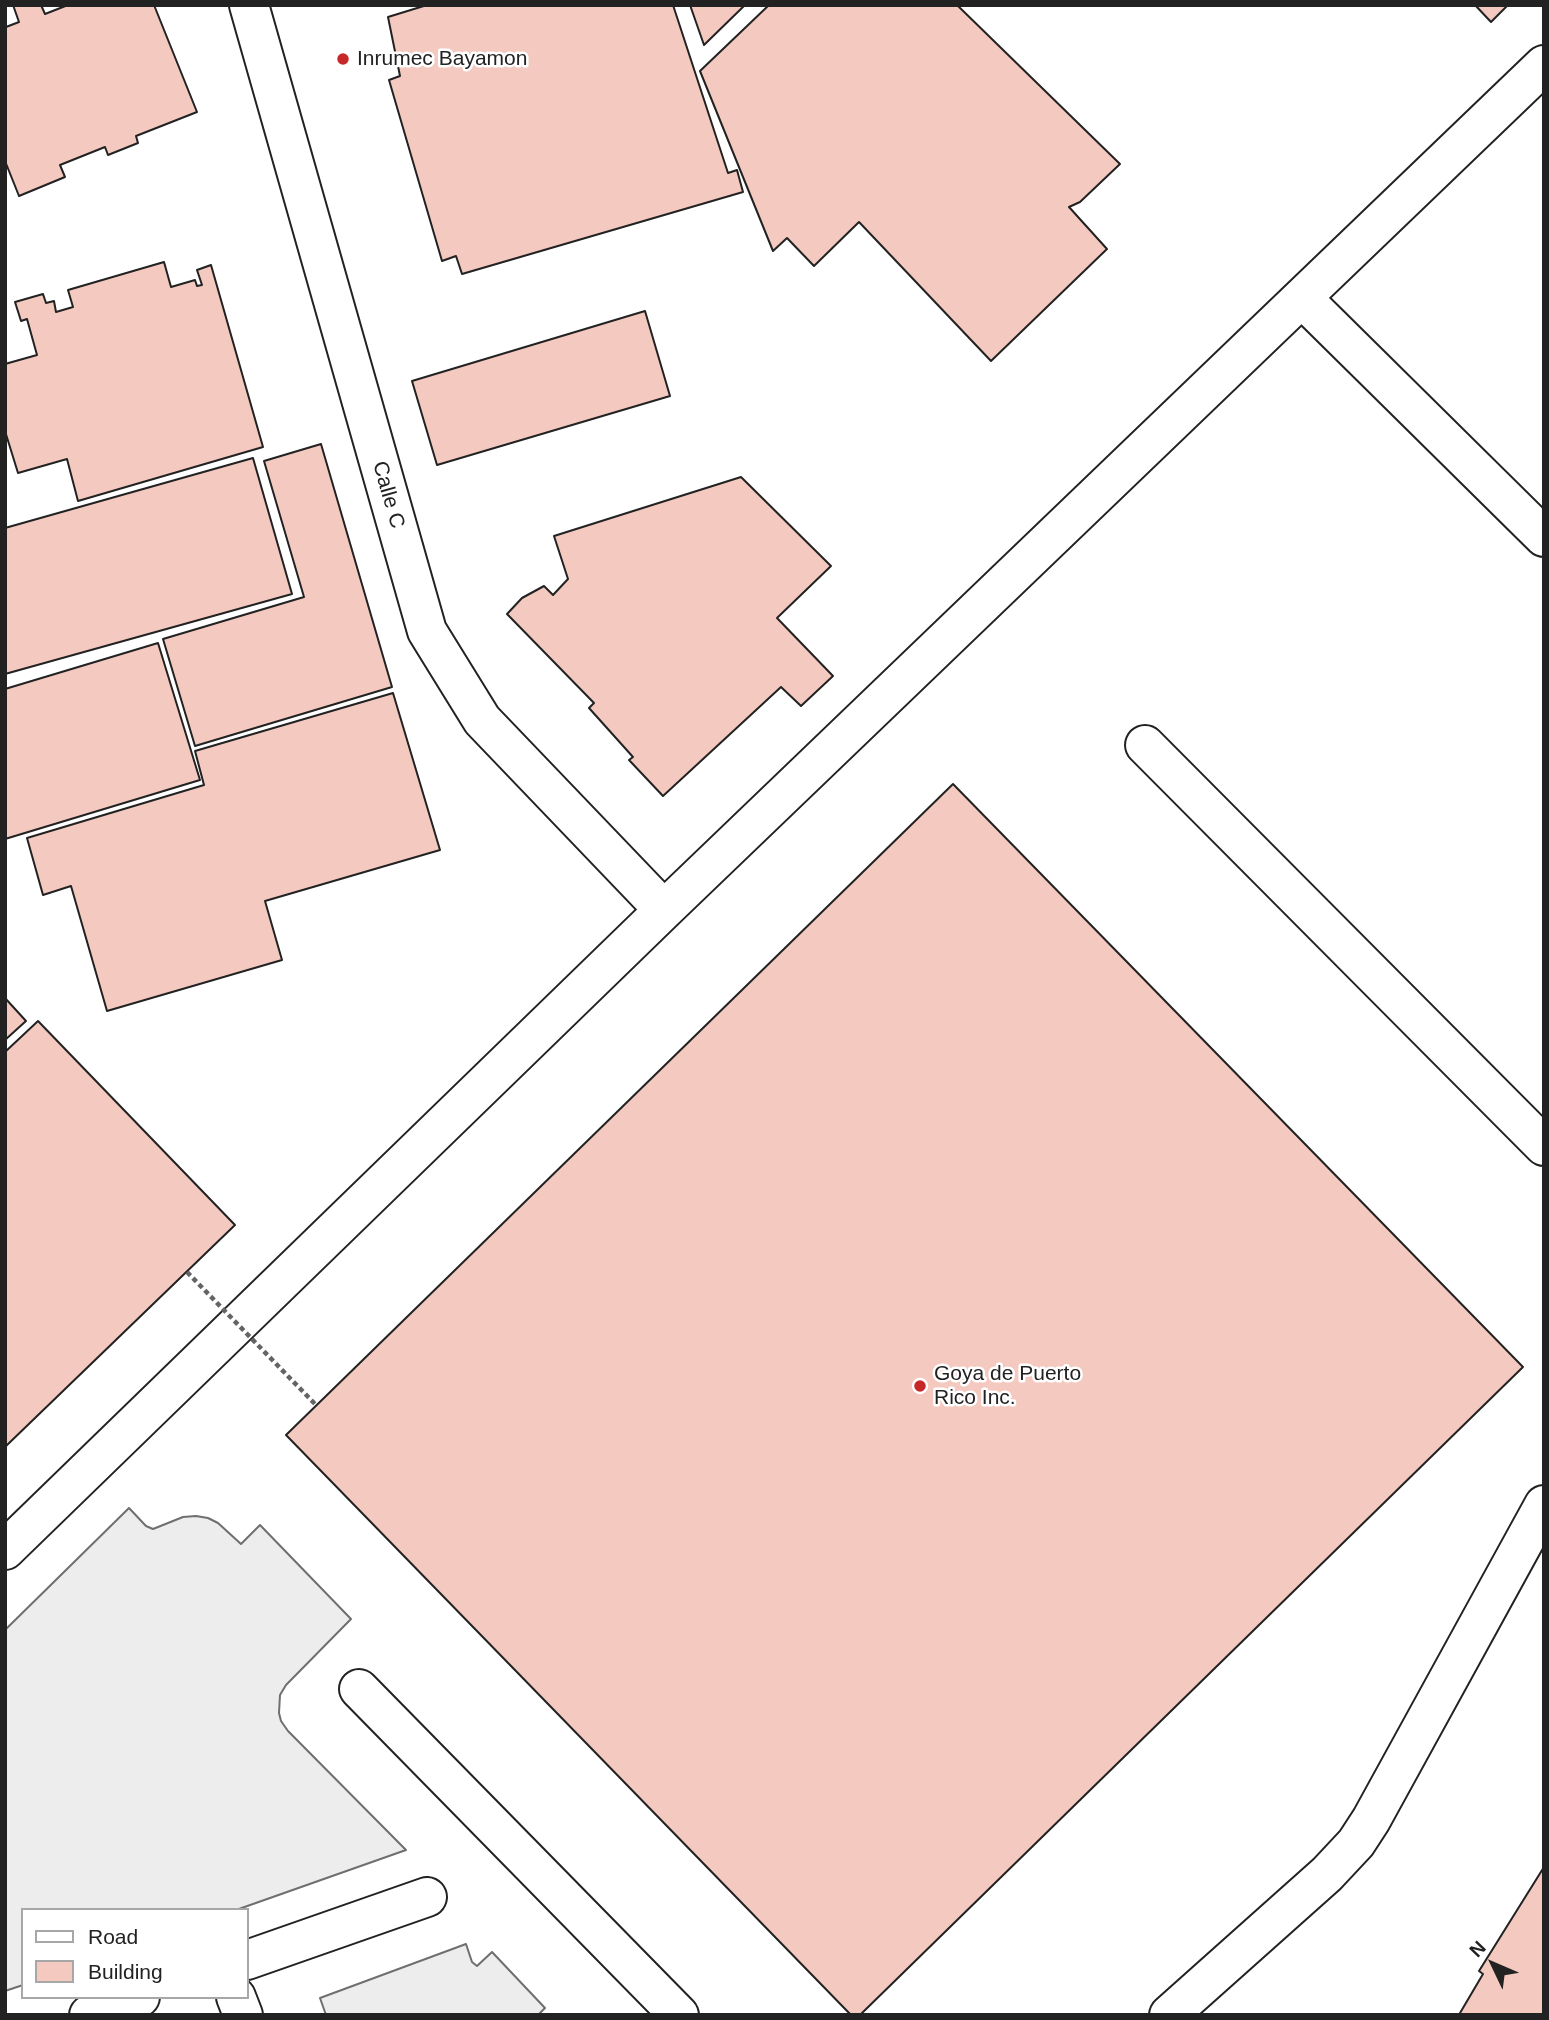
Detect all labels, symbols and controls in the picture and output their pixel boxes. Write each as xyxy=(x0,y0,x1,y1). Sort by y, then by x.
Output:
place label: Inrumec Bayamon xyxy=(357,46,527,72)
marker: Inrumec Bayamon xyxy=(335,51,351,67)
street label: Calle C xyxy=(366,458,410,532)
place label: Goya de Puerto Rico Inc. xyxy=(934,1361,1081,1411)
marker: Goya de Puerto Rico Inc. xyxy=(912,1378,928,1394)
legend xyxy=(21,1908,248,1999)
text: Road xyxy=(88,1925,138,1948)
north arrow xyxy=(1458,1929,1528,1999)
text: N xyxy=(1465,1937,1490,1961)
text: Building xyxy=(88,1960,163,1983)

